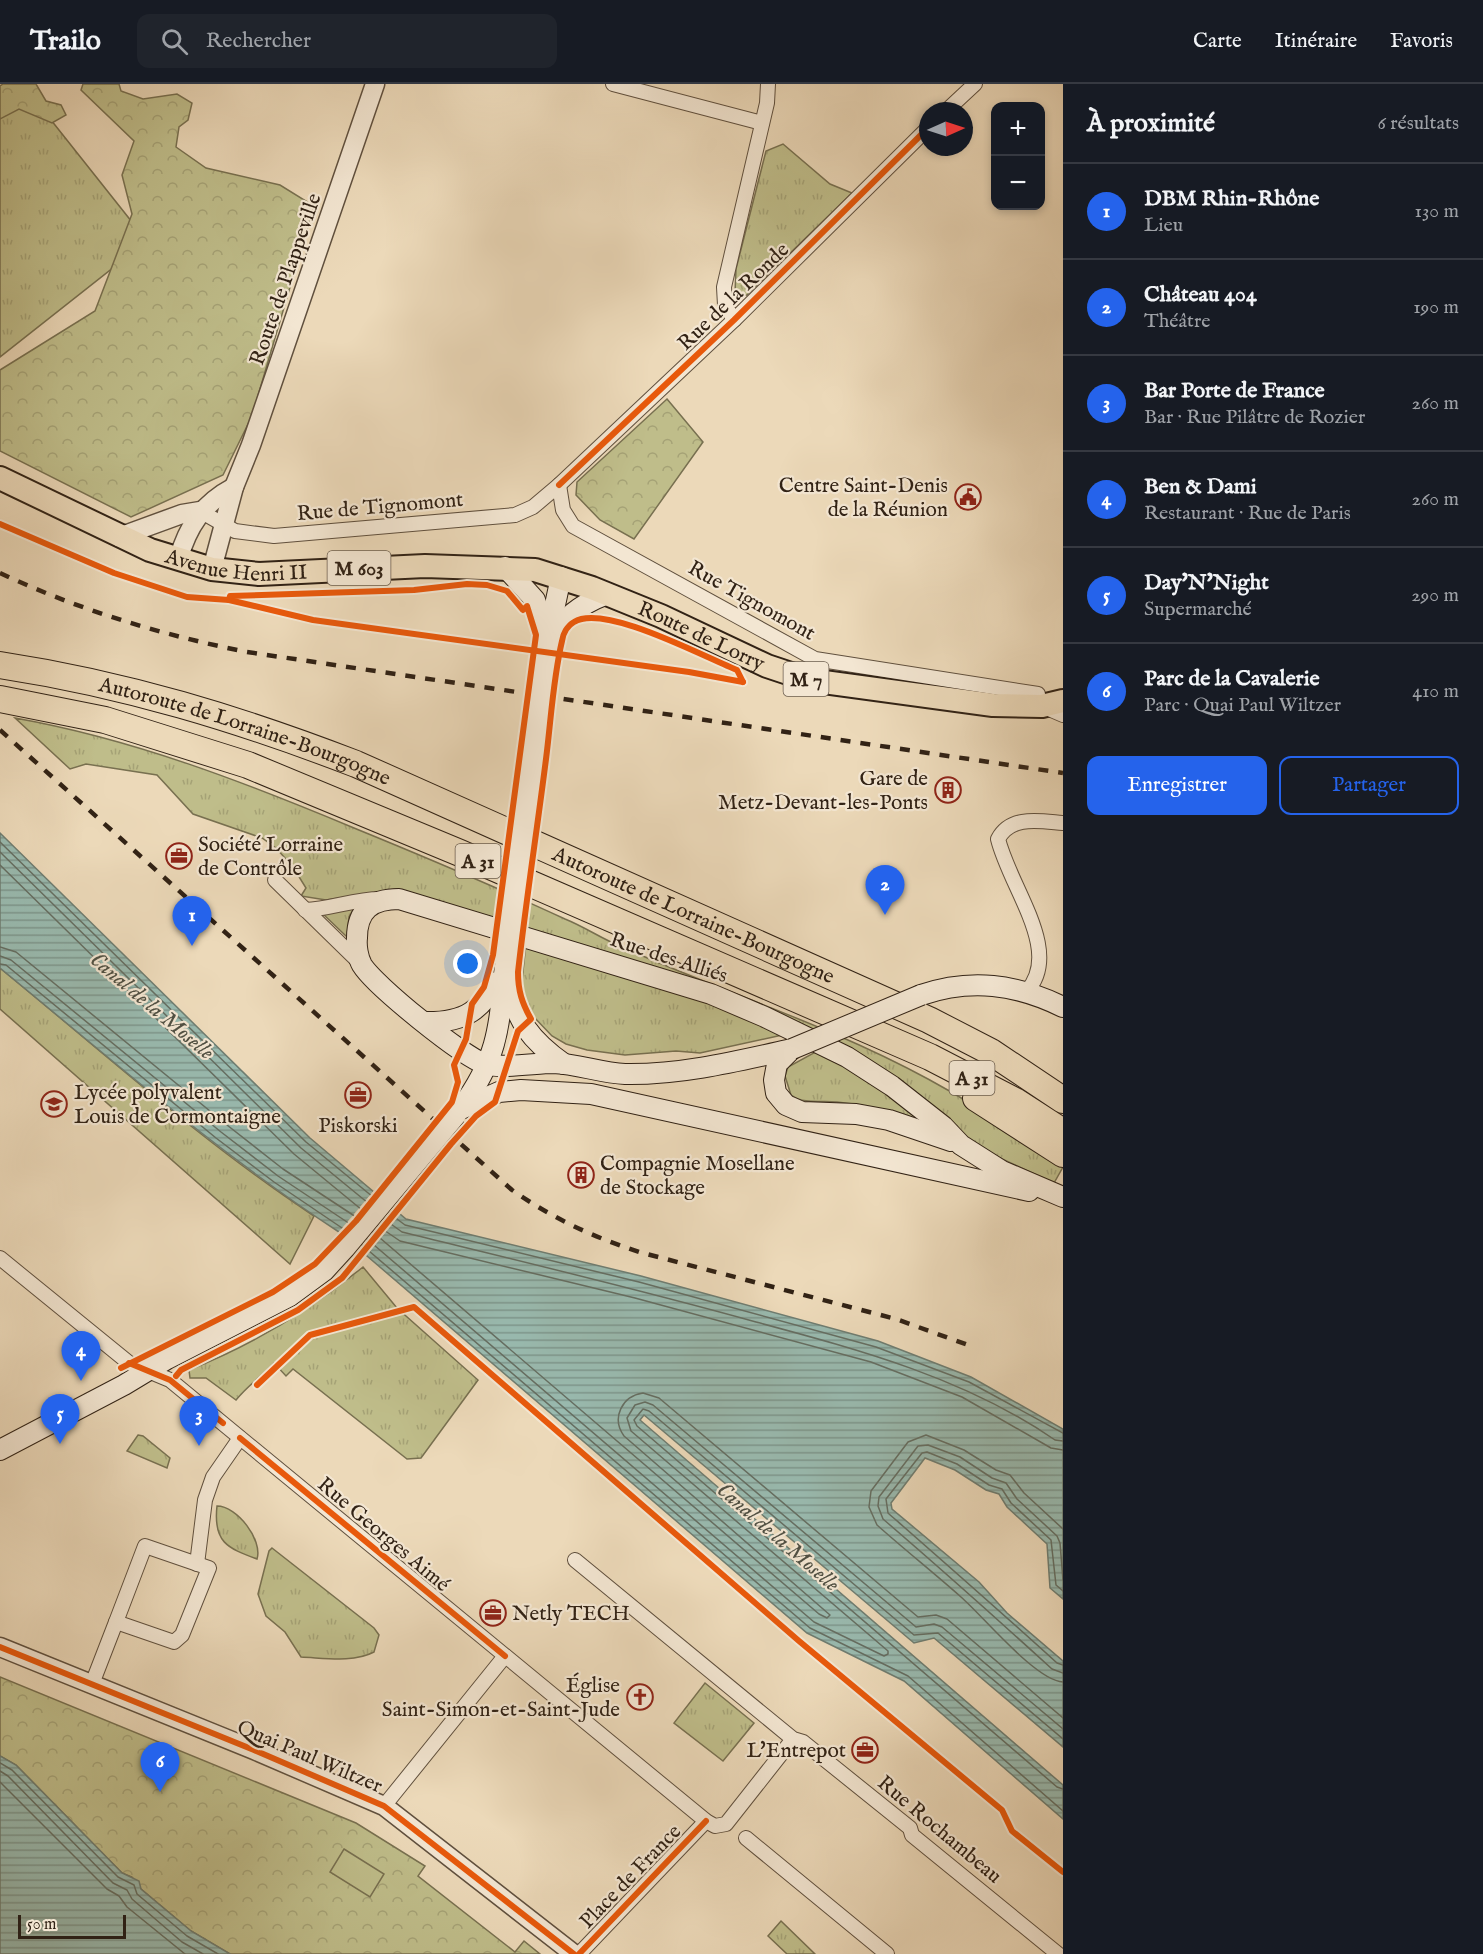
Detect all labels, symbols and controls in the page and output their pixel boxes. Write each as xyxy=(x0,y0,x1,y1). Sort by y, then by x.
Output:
search box xyxy=(137,14,557,68)
text: Trailo xyxy=(30,24,101,59)
icon: search xyxy=(158,25,191,58)
text: Rechercher xyxy=(206,27,311,55)
text: Carte xyxy=(1193,28,1242,55)
text: Itinéraire xyxy=(1275,28,1357,55)
text: Favoris xyxy=(1390,28,1453,55)
north arrow xyxy=(919,102,973,156)
map controls xyxy=(991,102,1045,210)
button: + xyxy=(991,102,1045,156)
text: À proximité xyxy=(1087,107,1215,140)
text: 6 résultats xyxy=(1377,111,1459,136)
button: − xyxy=(991,156,1045,210)
text: DBM Rhin-Rhône xyxy=(1144,185,1319,213)
street label: Route de Plappeville xyxy=(244,190,329,369)
text: 1 xyxy=(1103,199,1110,224)
text: 130 m xyxy=(1414,199,1459,224)
text: Lieu xyxy=(1144,213,1183,238)
street label: Rue de la Ronde xyxy=(673,237,796,357)
text: Château 404 xyxy=(1144,281,1257,309)
text: 2 xyxy=(1102,295,1111,320)
text: 190 m xyxy=(1413,295,1459,320)
text: Théâtre xyxy=(1144,309,1210,334)
text: Bar Porte de France xyxy=(1144,377,1325,405)
text: 3 xyxy=(1103,391,1110,416)
text: 260 m xyxy=(1412,391,1459,416)
text: Bar · Rue Pilâtre de Rozier xyxy=(1144,405,1365,430)
place label: Centre Saint-Denis de la Réunion xyxy=(779,473,948,524)
text: Ben & Dami xyxy=(1144,473,1257,501)
public building icon: Centre Saint-Denis de la Réunion xyxy=(953,482,983,512)
street label: Rue de Tignomont xyxy=(296,487,464,528)
text: 4 xyxy=(1102,487,1111,512)
text: 260 m xyxy=(1412,487,1459,512)
text: Restaurant · Rue de Paris xyxy=(1144,501,1351,526)
street label: Avenue Henri II xyxy=(161,543,308,589)
road number: M 603 xyxy=(328,551,391,585)
street label: Rue Tignomont xyxy=(683,555,820,647)
text: Day'N'Night xyxy=(1144,569,1269,597)
text: 5 xyxy=(1103,583,1110,608)
text: 290 m xyxy=(1411,583,1459,608)
street label: Route de Lorry xyxy=(634,596,769,678)
text: Supermarché xyxy=(1144,597,1252,622)
road number: M 7 xyxy=(784,662,828,696)
text: Parc de la Cavalerie xyxy=(1144,665,1320,693)
street label: Autoroute de Lorraine-Bourgogne xyxy=(95,672,395,793)
text: 6 xyxy=(1102,679,1111,704)
text: 410 m xyxy=(1412,679,1459,704)
text: Parc · Quai Paul Wiltzer xyxy=(1144,693,1341,718)
button: Enregistrer xyxy=(1087,756,1267,815)
button: Partager xyxy=(1279,756,1459,815)
place label: Gare de Metz-Devant-les-Ponts xyxy=(718,766,928,817)
building icon: Gare de Metz-Devant-les-Ponts xyxy=(933,775,963,805)
place label: Société Lorraine de Contrôle xyxy=(198,832,343,883)
office icon: Société Lorraine de Contrôle xyxy=(164,841,194,871)
street label: Autoroute de Lorraine-Bourgogne xyxy=(547,841,839,991)
road number: A 31 xyxy=(456,844,500,878)
pin: 2 xyxy=(866,866,904,915)
pin: 1 xyxy=(172,896,212,946)
street label: Rue des Alliés xyxy=(606,927,731,990)
water label: Canal de la Moselle xyxy=(84,946,220,1067)
your location xyxy=(453,949,482,978)
road number: A 31 xyxy=(950,1061,994,1095)
place label: Lycée polyvalent Louis de Cormontaigne xyxy=(74,1080,281,1131)
office icon: Piskorski xyxy=(343,1080,373,1110)
school or university icon: Lycée polyvalent Louis de Cormontaigne xyxy=(39,1089,69,1119)
place label: Piskorski xyxy=(318,1113,398,1140)
place label: Compagnie Mosellane de Stockage xyxy=(600,1151,795,1202)
building icon: Compagnie Mosellane de Stockage xyxy=(566,1160,596,1190)
pin: 4 xyxy=(62,1332,100,1381)
pin: 5 xyxy=(40,1394,80,1444)
pin: 3 xyxy=(180,1396,218,1446)
street label: Rue Georges Aimé xyxy=(311,1472,455,1599)
water label: Canal de la Moselle xyxy=(711,1477,845,1599)
office icon: Netly TECH xyxy=(478,1598,508,1628)
place label: Netly TECH xyxy=(512,1601,630,1628)
place label: Église Saint-Simon-et-Saint-Jude xyxy=(382,1672,620,1724)
church icon: Église Saint-Simon-et-Saint-Jude xyxy=(625,1682,655,1712)
street label: Quai Paul Wiltzer xyxy=(233,1715,386,1800)
office icon: L'Entrepot xyxy=(850,1735,880,1765)
place label: L'Entrepot xyxy=(747,1738,846,1765)
pin: 6 xyxy=(140,1742,180,1792)
street label: Rue Rochambeau xyxy=(871,1770,1007,1890)
street label: Place de France xyxy=(574,1819,688,1935)
scale bar xyxy=(18,1912,126,1940)
text: 50 m xyxy=(27,1915,56,1935)

